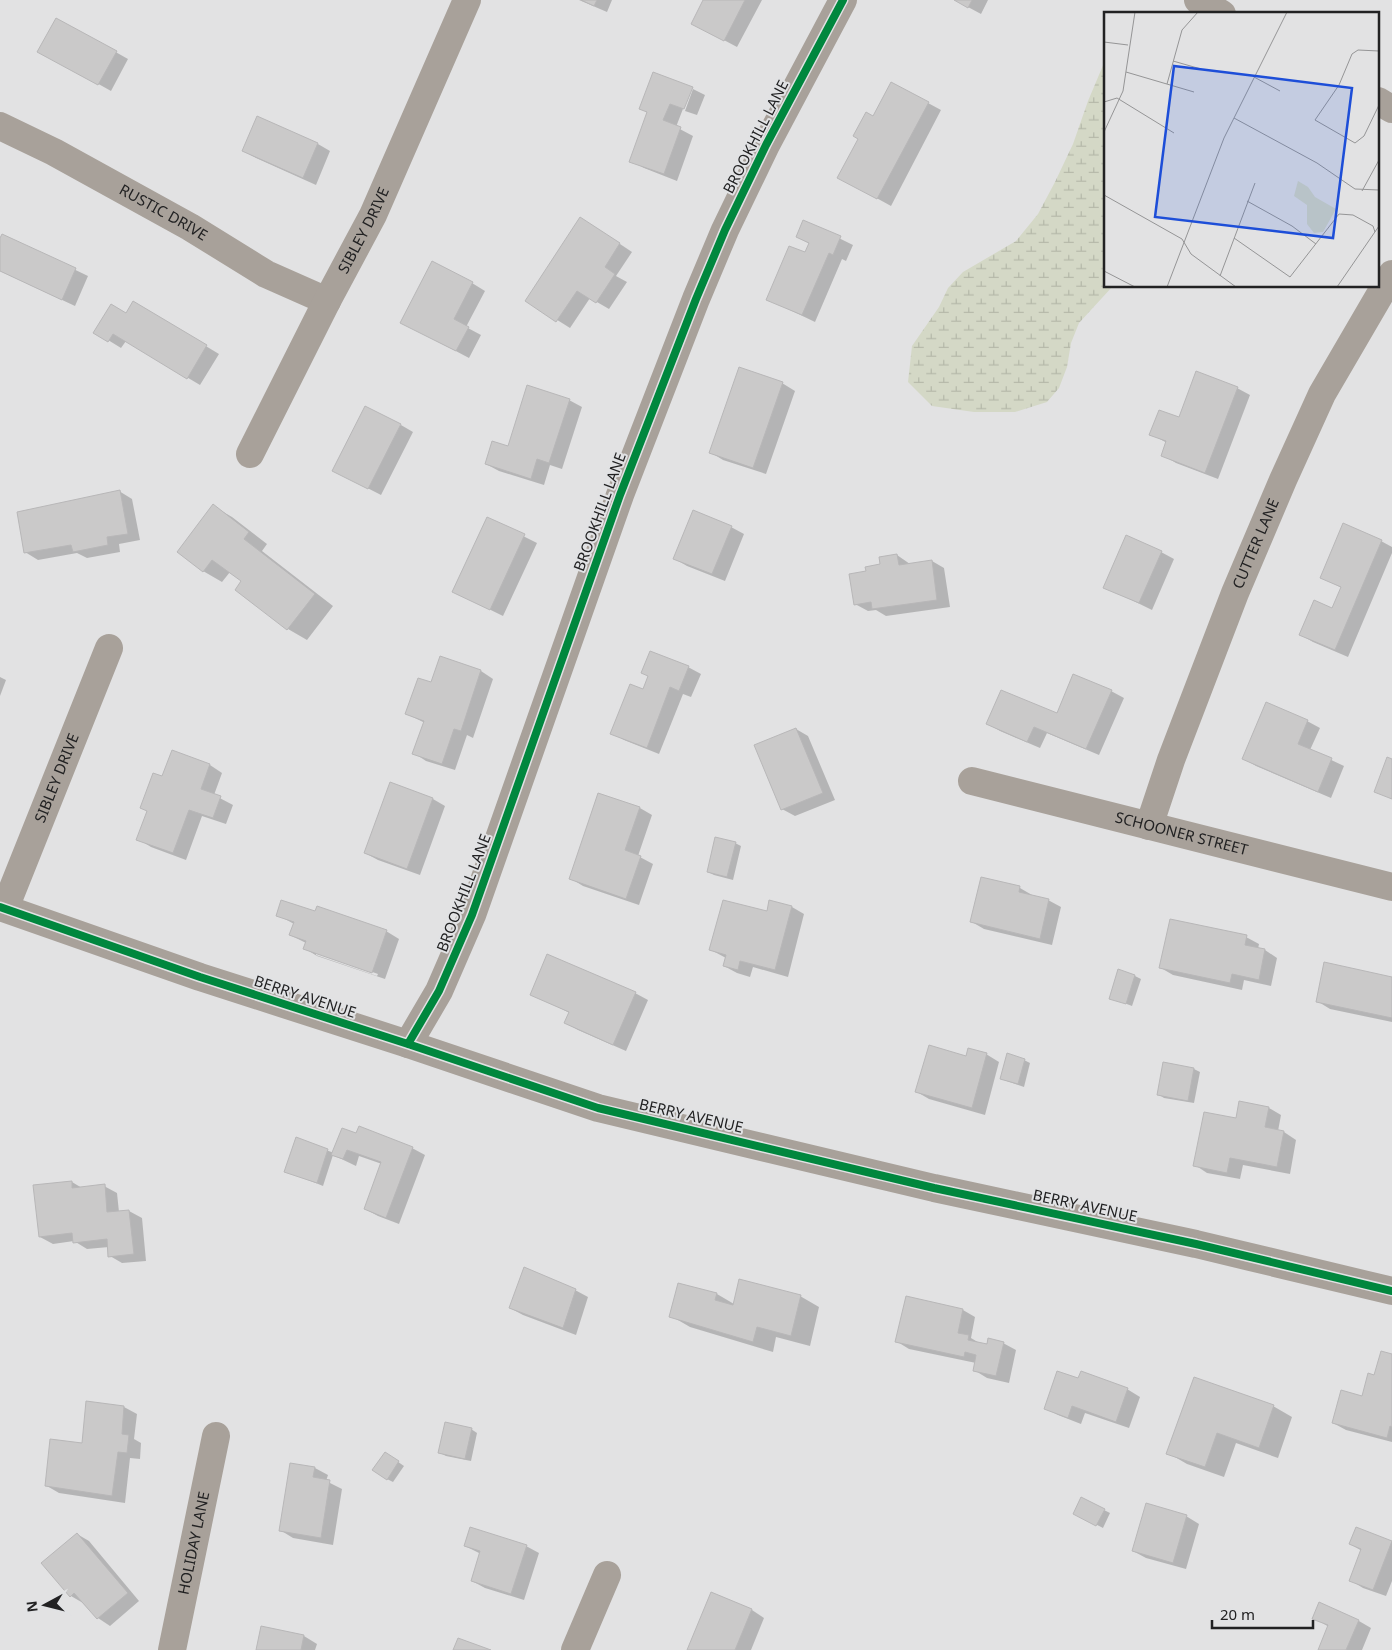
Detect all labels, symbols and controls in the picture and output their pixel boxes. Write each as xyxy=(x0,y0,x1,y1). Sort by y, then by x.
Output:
inset map xyxy=(1104,12,1380,288)
street label: BROOKHILL LANE xyxy=(718,76,792,197)
street label: RUSTIC DRIVE xyxy=(116,179,212,245)
street label: SIBLEY DRIVE xyxy=(333,184,393,277)
street label: BROOKHILL LANE xyxy=(568,450,630,574)
street label: CUTTER LANE xyxy=(1227,495,1283,591)
street label: SIBLEY DRIVE xyxy=(29,730,83,825)
street label: SCHOONER STREET xyxy=(1113,807,1251,859)
street label: BROOKHILL LANE xyxy=(431,831,495,954)
street label: BERRY AVENUE xyxy=(252,970,359,1022)
street label: BERRY AVENUE xyxy=(637,1093,745,1137)
street label: BERRY AVENUE xyxy=(1031,1184,1139,1226)
street label: HOLIDAY LANE xyxy=(173,1490,213,1596)
north arrow xyxy=(20,1580,70,1630)
scale bar xyxy=(1212,1598,1313,1630)
text: N xyxy=(21,1600,42,1613)
text: 20 m xyxy=(1220,1604,1255,1624)

